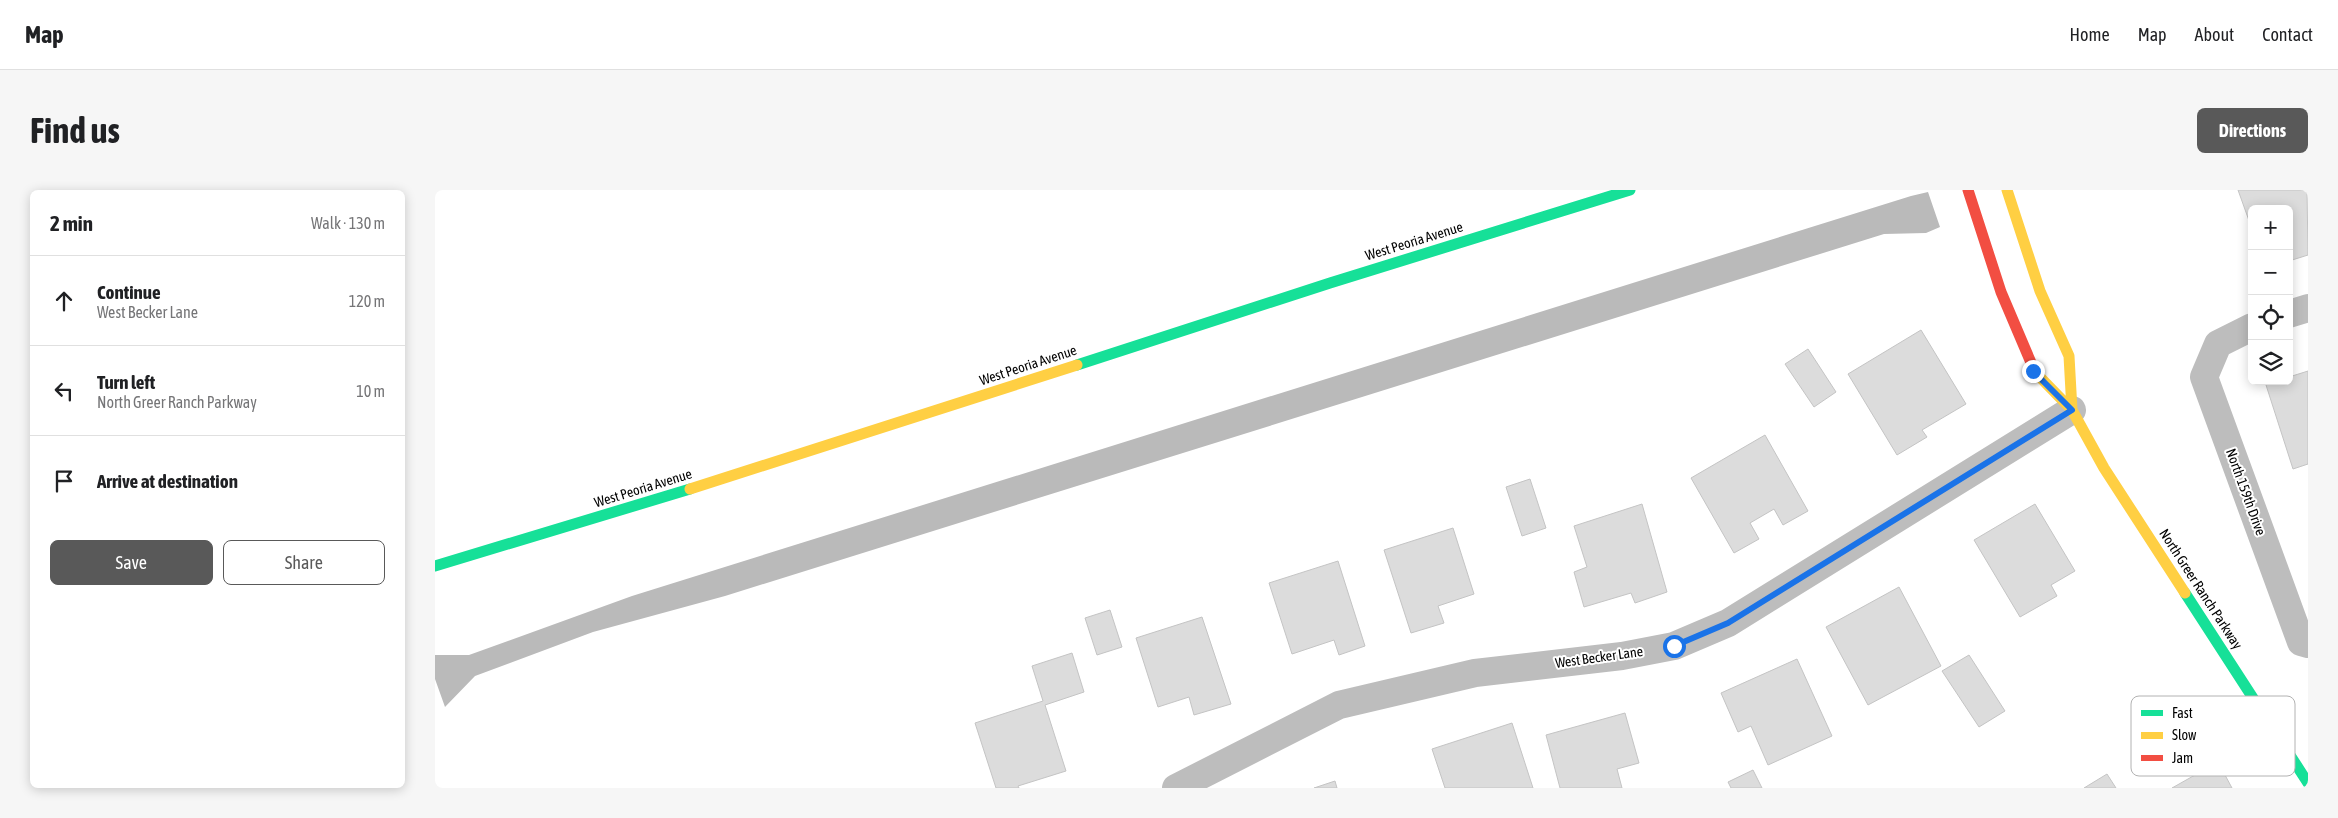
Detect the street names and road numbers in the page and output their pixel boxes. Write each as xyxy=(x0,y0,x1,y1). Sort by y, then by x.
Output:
street label: West Peoria Avenue xyxy=(1363,219,1465,263)
street label: West Peoria Avenue xyxy=(977,342,1079,388)
street label: North 159th Drive xyxy=(2223,446,2269,538)
street label: West Peoria Avenue xyxy=(592,466,694,510)
street label: North Greer Ranch Parkway xyxy=(2156,526,2246,652)
street label: West Becker Lane xyxy=(1554,643,1644,671)

